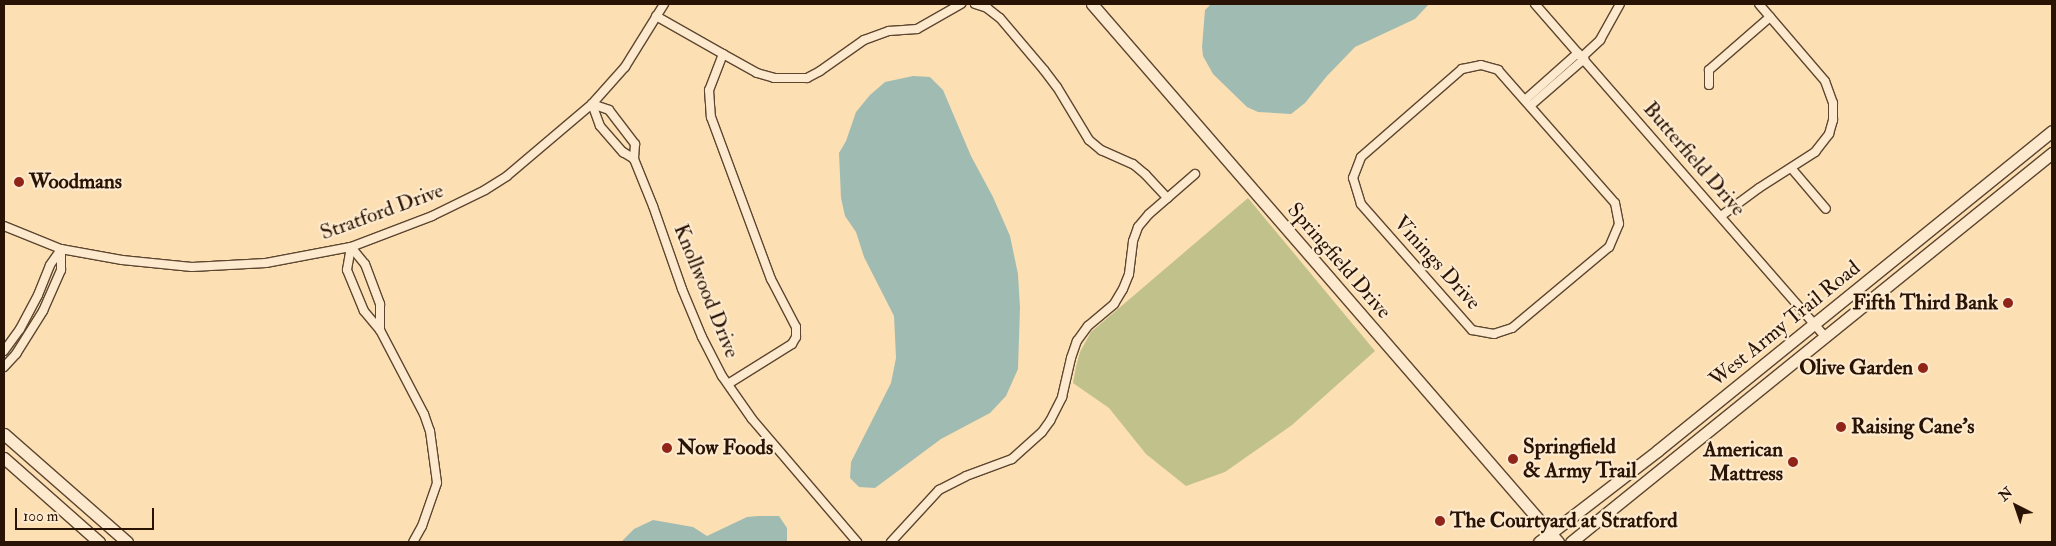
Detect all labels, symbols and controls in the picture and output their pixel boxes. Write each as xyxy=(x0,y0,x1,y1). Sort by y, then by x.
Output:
street label: Butterfield Drive xyxy=(1638,97,1750,221)
place label: Woodmans xyxy=(29,169,122,195)
marker: Woodmans xyxy=(13,176,25,188)
street label: Stratford Drive xyxy=(317,178,447,246)
street label: Springfield Drive xyxy=(1282,198,1396,324)
street label: Vinings Drive xyxy=(1388,211,1486,315)
street label: Knollwood Drive xyxy=(668,220,744,362)
street label: West Army Trail Road xyxy=(1705,256,1865,392)
place label: Fifth Third Bank xyxy=(1852,290,1998,316)
marker: Fifth Third Bank xyxy=(2002,297,2014,309)
place label: Olive Garden xyxy=(1799,355,1913,381)
marker: Olive Garden xyxy=(1917,362,1929,374)
place label: Raising Cane's xyxy=(1851,414,1974,440)
marker: Raising Cane's xyxy=(1835,421,1847,433)
place label: Springfield & Army Trail xyxy=(1523,434,1637,484)
place label: Now Foods xyxy=(677,435,773,461)
place label: American Mattress xyxy=(1703,437,1783,487)
marker: Now Foods xyxy=(661,442,673,454)
marker: Springfield & Army Trail xyxy=(1507,453,1519,465)
marker: American Mattress xyxy=(1787,456,1799,468)
north arrow xyxy=(1991,481,2041,531)
text: N xyxy=(1996,484,2016,505)
scale bar xyxy=(18,498,156,530)
text: 100 m xyxy=(23,507,58,526)
place label: The Courtyard at Stratford xyxy=(1450,508,1677,534)
marker: The Courtyard at Stratford xyxy=(1434,515,1446,527)

